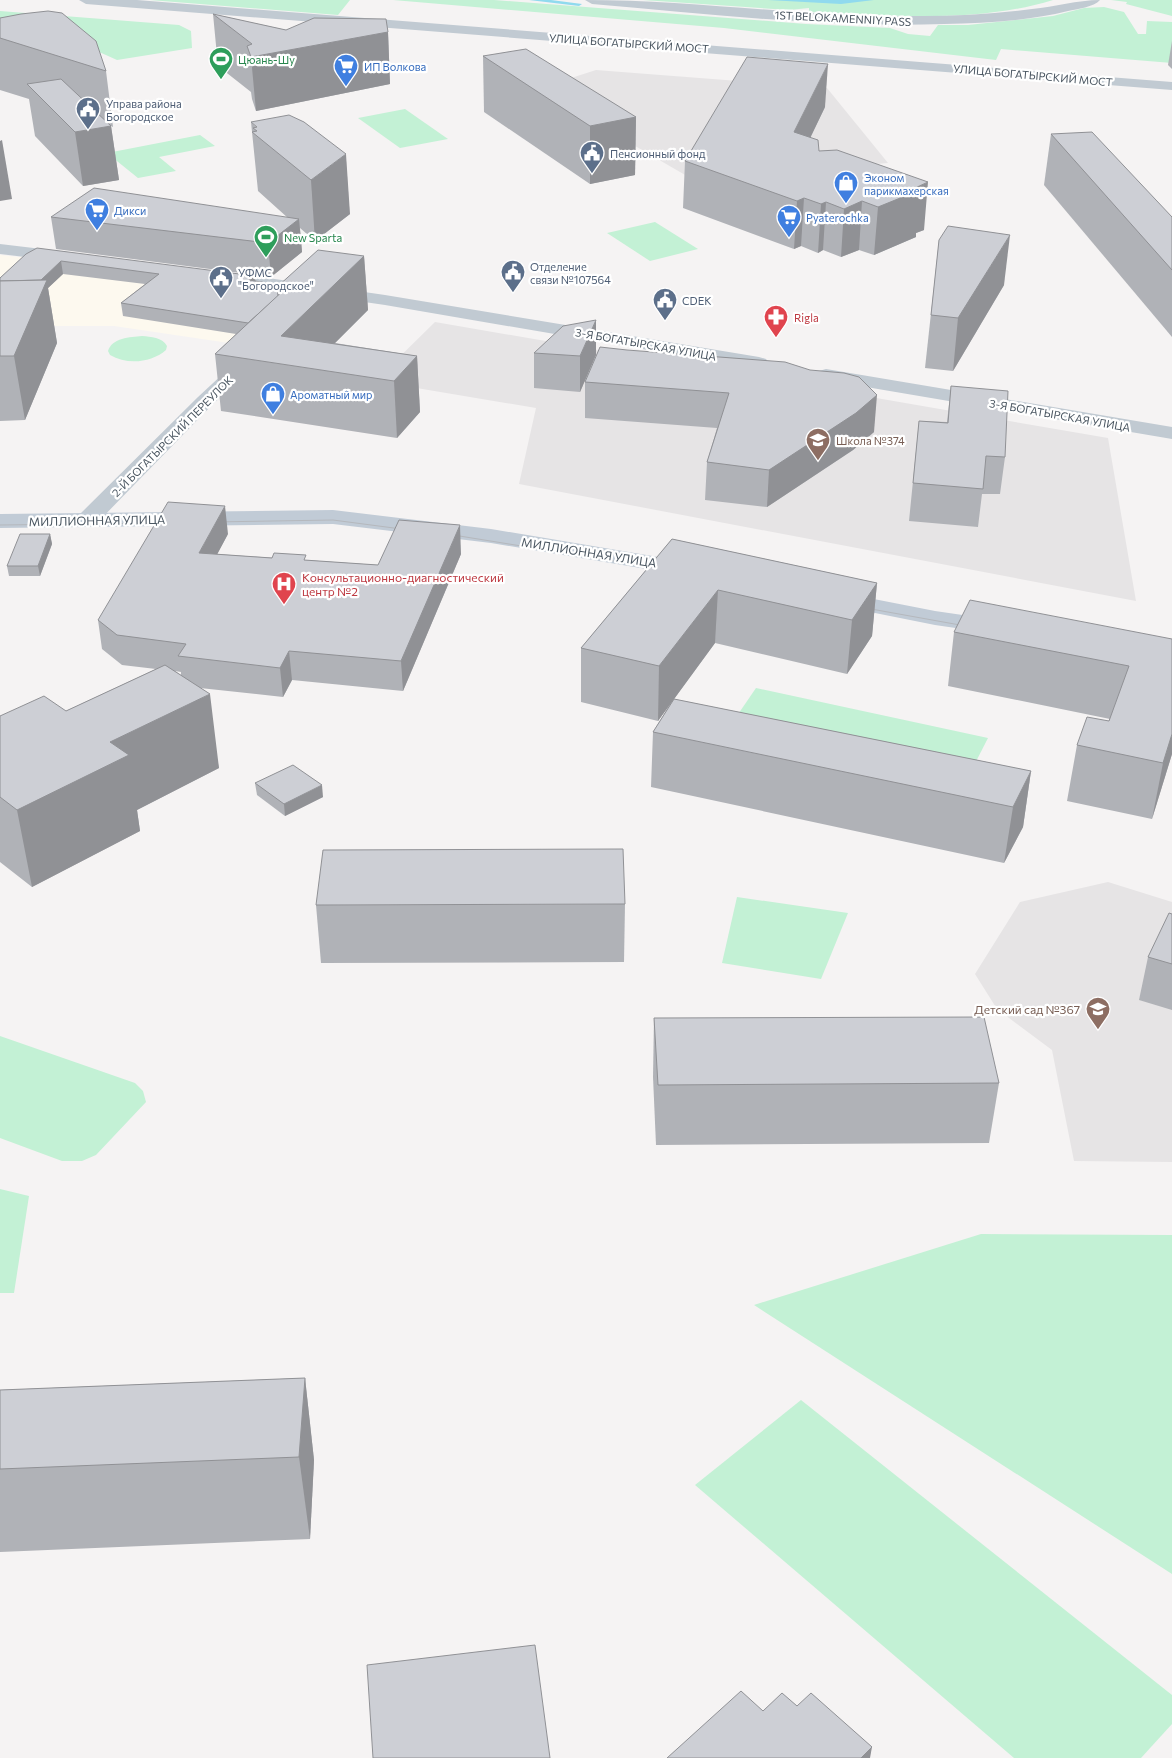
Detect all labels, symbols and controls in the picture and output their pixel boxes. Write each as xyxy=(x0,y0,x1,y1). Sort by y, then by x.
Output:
street label: 1ST BELOKAMENNIY PASS xyxy=(774,8,912,28)
street label: УЛИЦА БОГАТЫРСКИЙ МОСТ xyxy=(549,30,709,55)
sports icon: Цюань-Шу xyxy=(208,46,234,80)
place label: Цюань-Шу xyxy=(238,53,295,66)
supermarket icon: ИП Волкова xyxy=(333,53,359,87)
place label: ИП Волкова xyxy=(364,60,426,73)
street label: УЛИЦА БОГАТЫРСКИЙ МОСТ xyxy=(953,61,1113,88)
public building icon: Управа района Богородское xyxy=(75,96,101,130)
place label: Управа района Богородское xyxy=(106,97,182,123)
public building icon: Пенсионный фонд xyxy=(579,140,605,174)
place label: Пенсионный фонд xyxy=(610,147,706,160)
shop icon: Эконом парикмахерская xyxy=(833,170,859,204)
place label: Эконом парикмахерская xyxy=(864,171,949,197)
supermarket icon: Дикси xyxy=(84,197,110,231)
place label: Дикси xyxy=(114,204,146,217)
supermarket icon: Pyaterochka xyxy=(776,204,802,238)
place label: Pyaterochka xyxy=(806,211,869,224)
sports icon: New Sparta xyxy=(253,224,279,258)
place label: New Sparta xyxy=(284,231,342,244)
public building icon: Отделение связи №107564 xyxy=(500,259,526,293)
place label: Отделение связи №107564 xyxy=(530,260,611,286)
public building icon: УФМС "Богородское" xyxy=(208,265,234,299)
place label: УФМС "Богородское" xyxy=(238,266,314,292)
public building icon: CDEK xyxy=(652,287,678,321)
place label: CDEK xyxy=(682,294,712,307)
pharmacy icon: Rigla xyxy=(763,304,789,338)
place label: Rigla xyxy=(794,311,819,324)
street label: 3-Я БОГАТЫРСКАЯ УЛИЦА xyxy=(575,325,718,363)
street label: 2-Й БОГАТЫРСКИЙ ПЕРЕУЛОК xyxy=(108,372,236,499)
shop icon: Ароматный мир xyxy=(260,381,286,415)
place label: Ароматный мир xyxy=(290,388,373,401)
street label: 3-Я БОГАТЫРСКАЯ УЛИЦА xyxy=(989,396,1132,434)
school or university icon: Школа №374 xyxy=(805,427,831,461)
place label: Школа №374 xyxy=(836,434,905,447)
street label: МИЛЛИОННАЯ УЛИЦА xyxy=(29,512,165,528)
street label: МИЛЛИОННАЯ УЛИЦА xyxy=(520,534,658,570)
place label: Консультационно-диагностический центр №2 xyxy=(302,570,504,598)
hospital icon: Консультационно-диагностический центр №2 xyxy=(271,571,297,605)
school or university icon: Детский сад №367 xyxy=(1085,996,1111,1030)
place label: Детский сад №367 xyxy=(974,1002,1080,1016)

